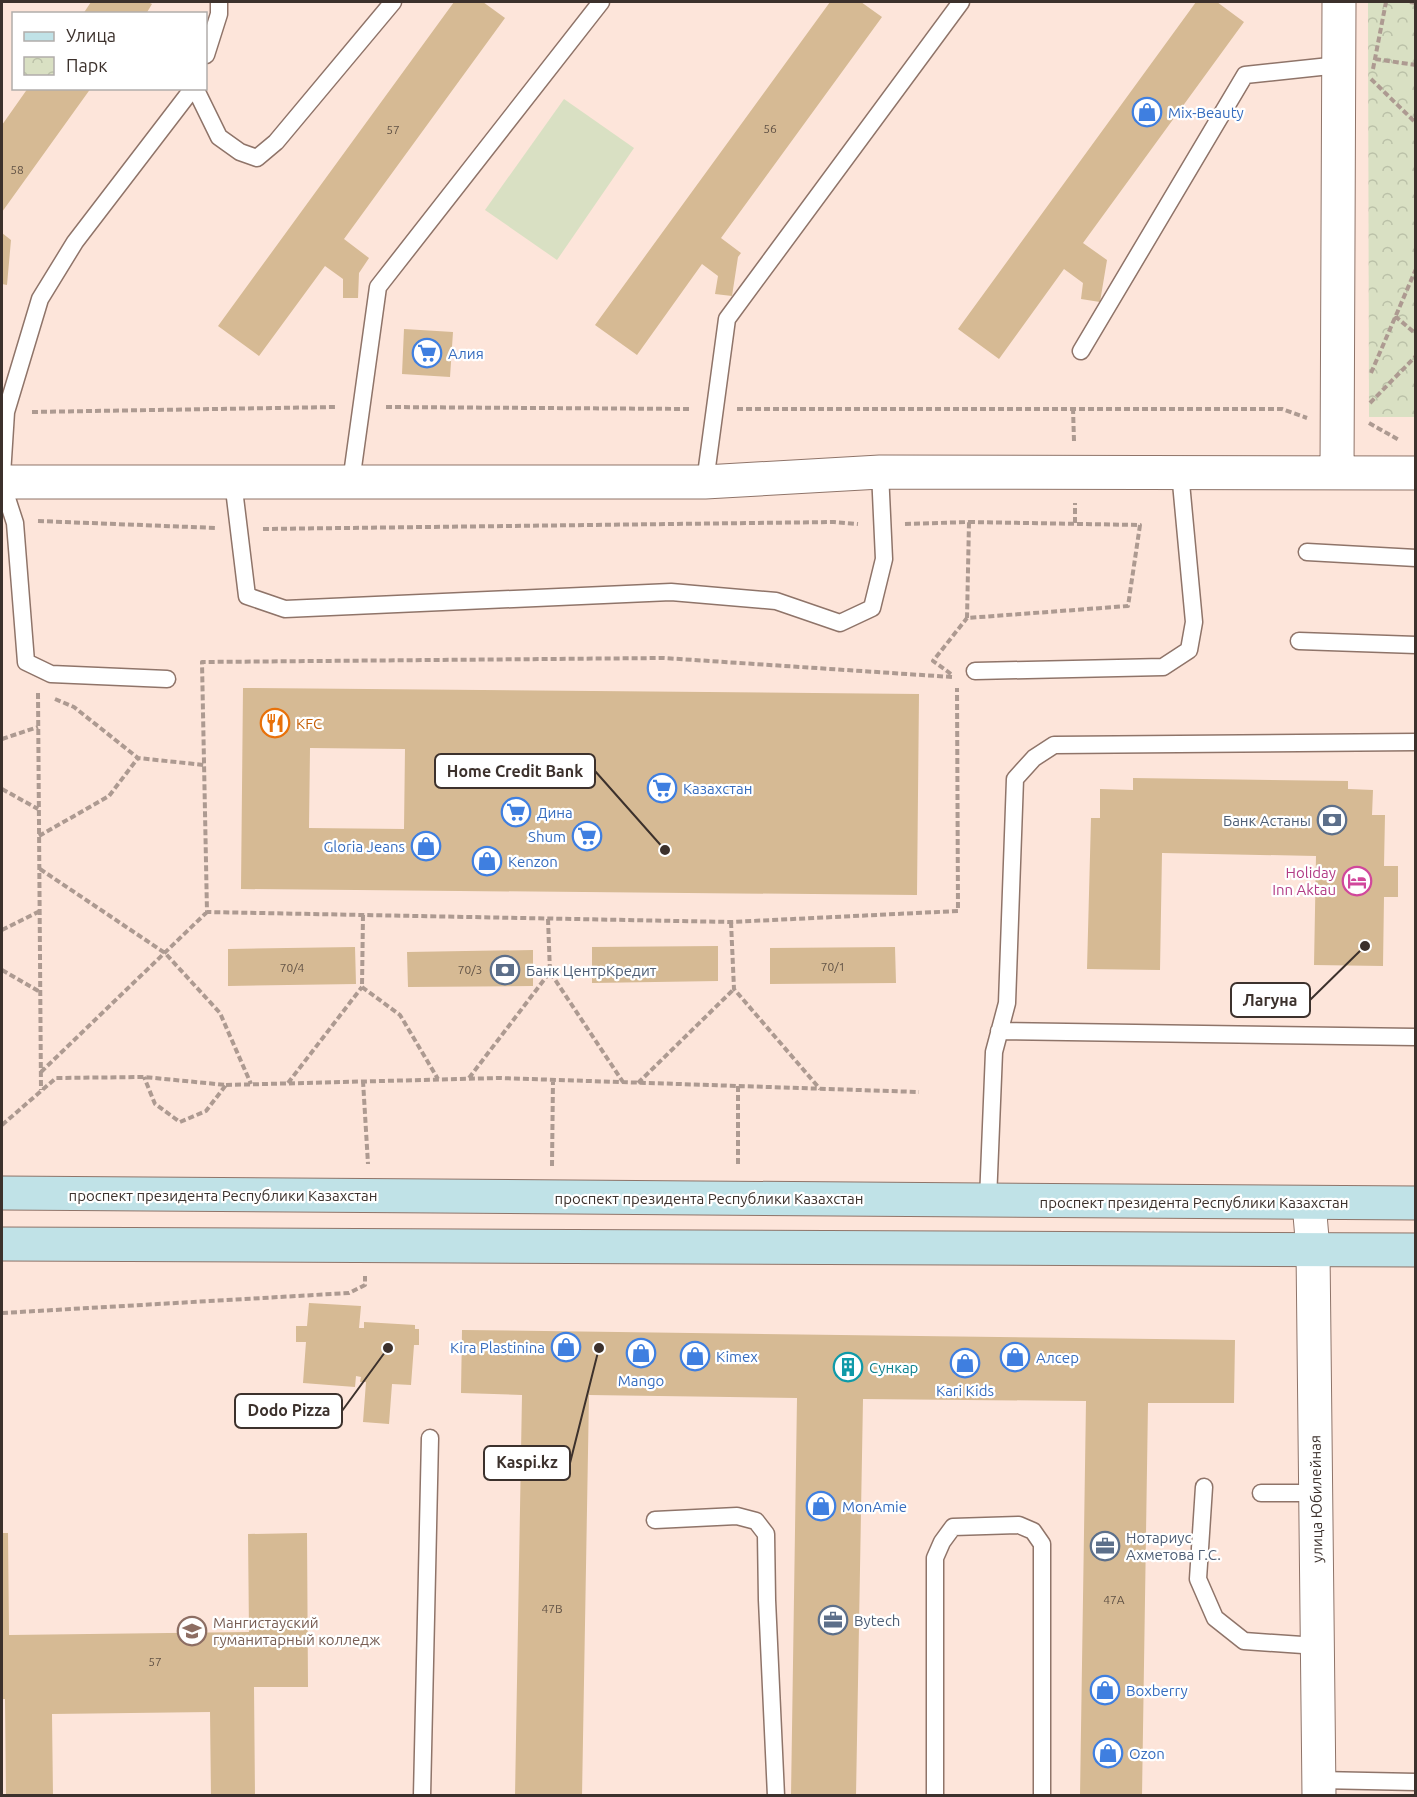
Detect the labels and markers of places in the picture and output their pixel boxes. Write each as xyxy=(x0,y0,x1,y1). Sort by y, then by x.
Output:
shop icon: Mix-Beauty xyxy=(1131,96,1163,128)
place label: Mix-Beauty xyxy=(1168,104,1244,121)
supermarket icon: Алия xyxy=(411,337,443,369)
place label: Алия xyxy=(448,345,484,362)
restaurant icon: KFC xyxy=(259,707,291,739)
place label: KFC xyxy=(296,715,322,732)
callout: Home Credit Bank xyxy=(435,754,595,788)
supermarket icon: Казахстан xyxy=(646,772,678,804)
place label: Казахстан xyxy=(683,780,752,797)
supermarket icon: Дина xyxy=(500,796,532,828)
place label: Дина xyxy=(537,804,573,821)
bank icon: Банк Астаны xyxy=(1316,804,1348,836)
place label: Банк Астаны xyxy=(1223,812,1311,829)
supermarket icon: Shum xyxy=(571,820,603,852)
place label: Shum xyxy=(528,828,566,845)
shop icon: Gloria Jeans xyxy=(410,830,442,862)
place label: Gloria Jeans xyxy=(323,838,405,855)
shop icon: Kenzon xyxy=(471,845,503,877)
place label: Kenzon xyxy=(508,853,558,870)
place label: Holiday Inn Aktau xyxy=(1272,864,1336,898)
hotel icon: Holiday Inn Aktau xyxy=(1341,865,1373,897)
bank icon: Банк ЦентрКредит xyxy=(489,954,521,986)
place label: Банк ЦентрКредит xyxy=(526,962,657,979)
callout: Лагуна xyxy=(1231,983,1310,1017)
shop icon: Kira Plastinina xyxy=(550,1331,582,1363)
shop icon: Mango xyxy=(625,1337,657,1369)
place label: Kira Plastinina xyxy=(450,1339,545,1356)
shop icon: Kimex xyxy=(679,1340,711,1372)
shop icon: Алсер xyxy=(999,1341,1031,1373)
shop icon: Kari Kids xyxy=(949,1347,981,1379)
place label: Kimex xyxy=(716,1348,758,1365)
place label: Алсер xyxy=(1036,1349,1079,1366)
building icon: Сункар xyxy=(832,1351,864,1383)
place label: Сункар xyxy=(869,1359,918,1376)
place label: Mango xyxy=(618,1372,664,1389)
place label: Kari Kids xyxy=(936,1382,994,1399)
callout: Dodo Pizza xyxy=(235,1394,342,1428)
callout: Kaspi.kz xyxy=(484,1446,570,1480)
shop icon: MonAmie xyxy=(805,1490,837,1522)
place label: MonAmie xyxy=(842,1498,907,1515)
place label: Нотариус Ахметова Г.С. xyxy=(1126,1529,1221,1563)
office icon: Нотариус Ахметова Г.С. xyxy=(1089,1530,1121,1562)
office icon: Bytech xyxy=(817,1604,849,1636)
place label: Bytech xyxy=(854,1612,900,1629)
place label: Мангистауский гуманитарный колледж xyxy=(213,1614,380,1648)
school or university icon: Мангистауский гуманитарный колледж xyxy=(176,1615,208,1647)
shop icon: Boxberry xyxy=(1089,1674,1121,1706)
place label: Boxberry xyxy=(1126,1682,1188,1699)
shop icon: Ozon xyxy=(1092,1737,1124,1769)
place label: Ozon xyxy=(1129,1745,1165,1762)

